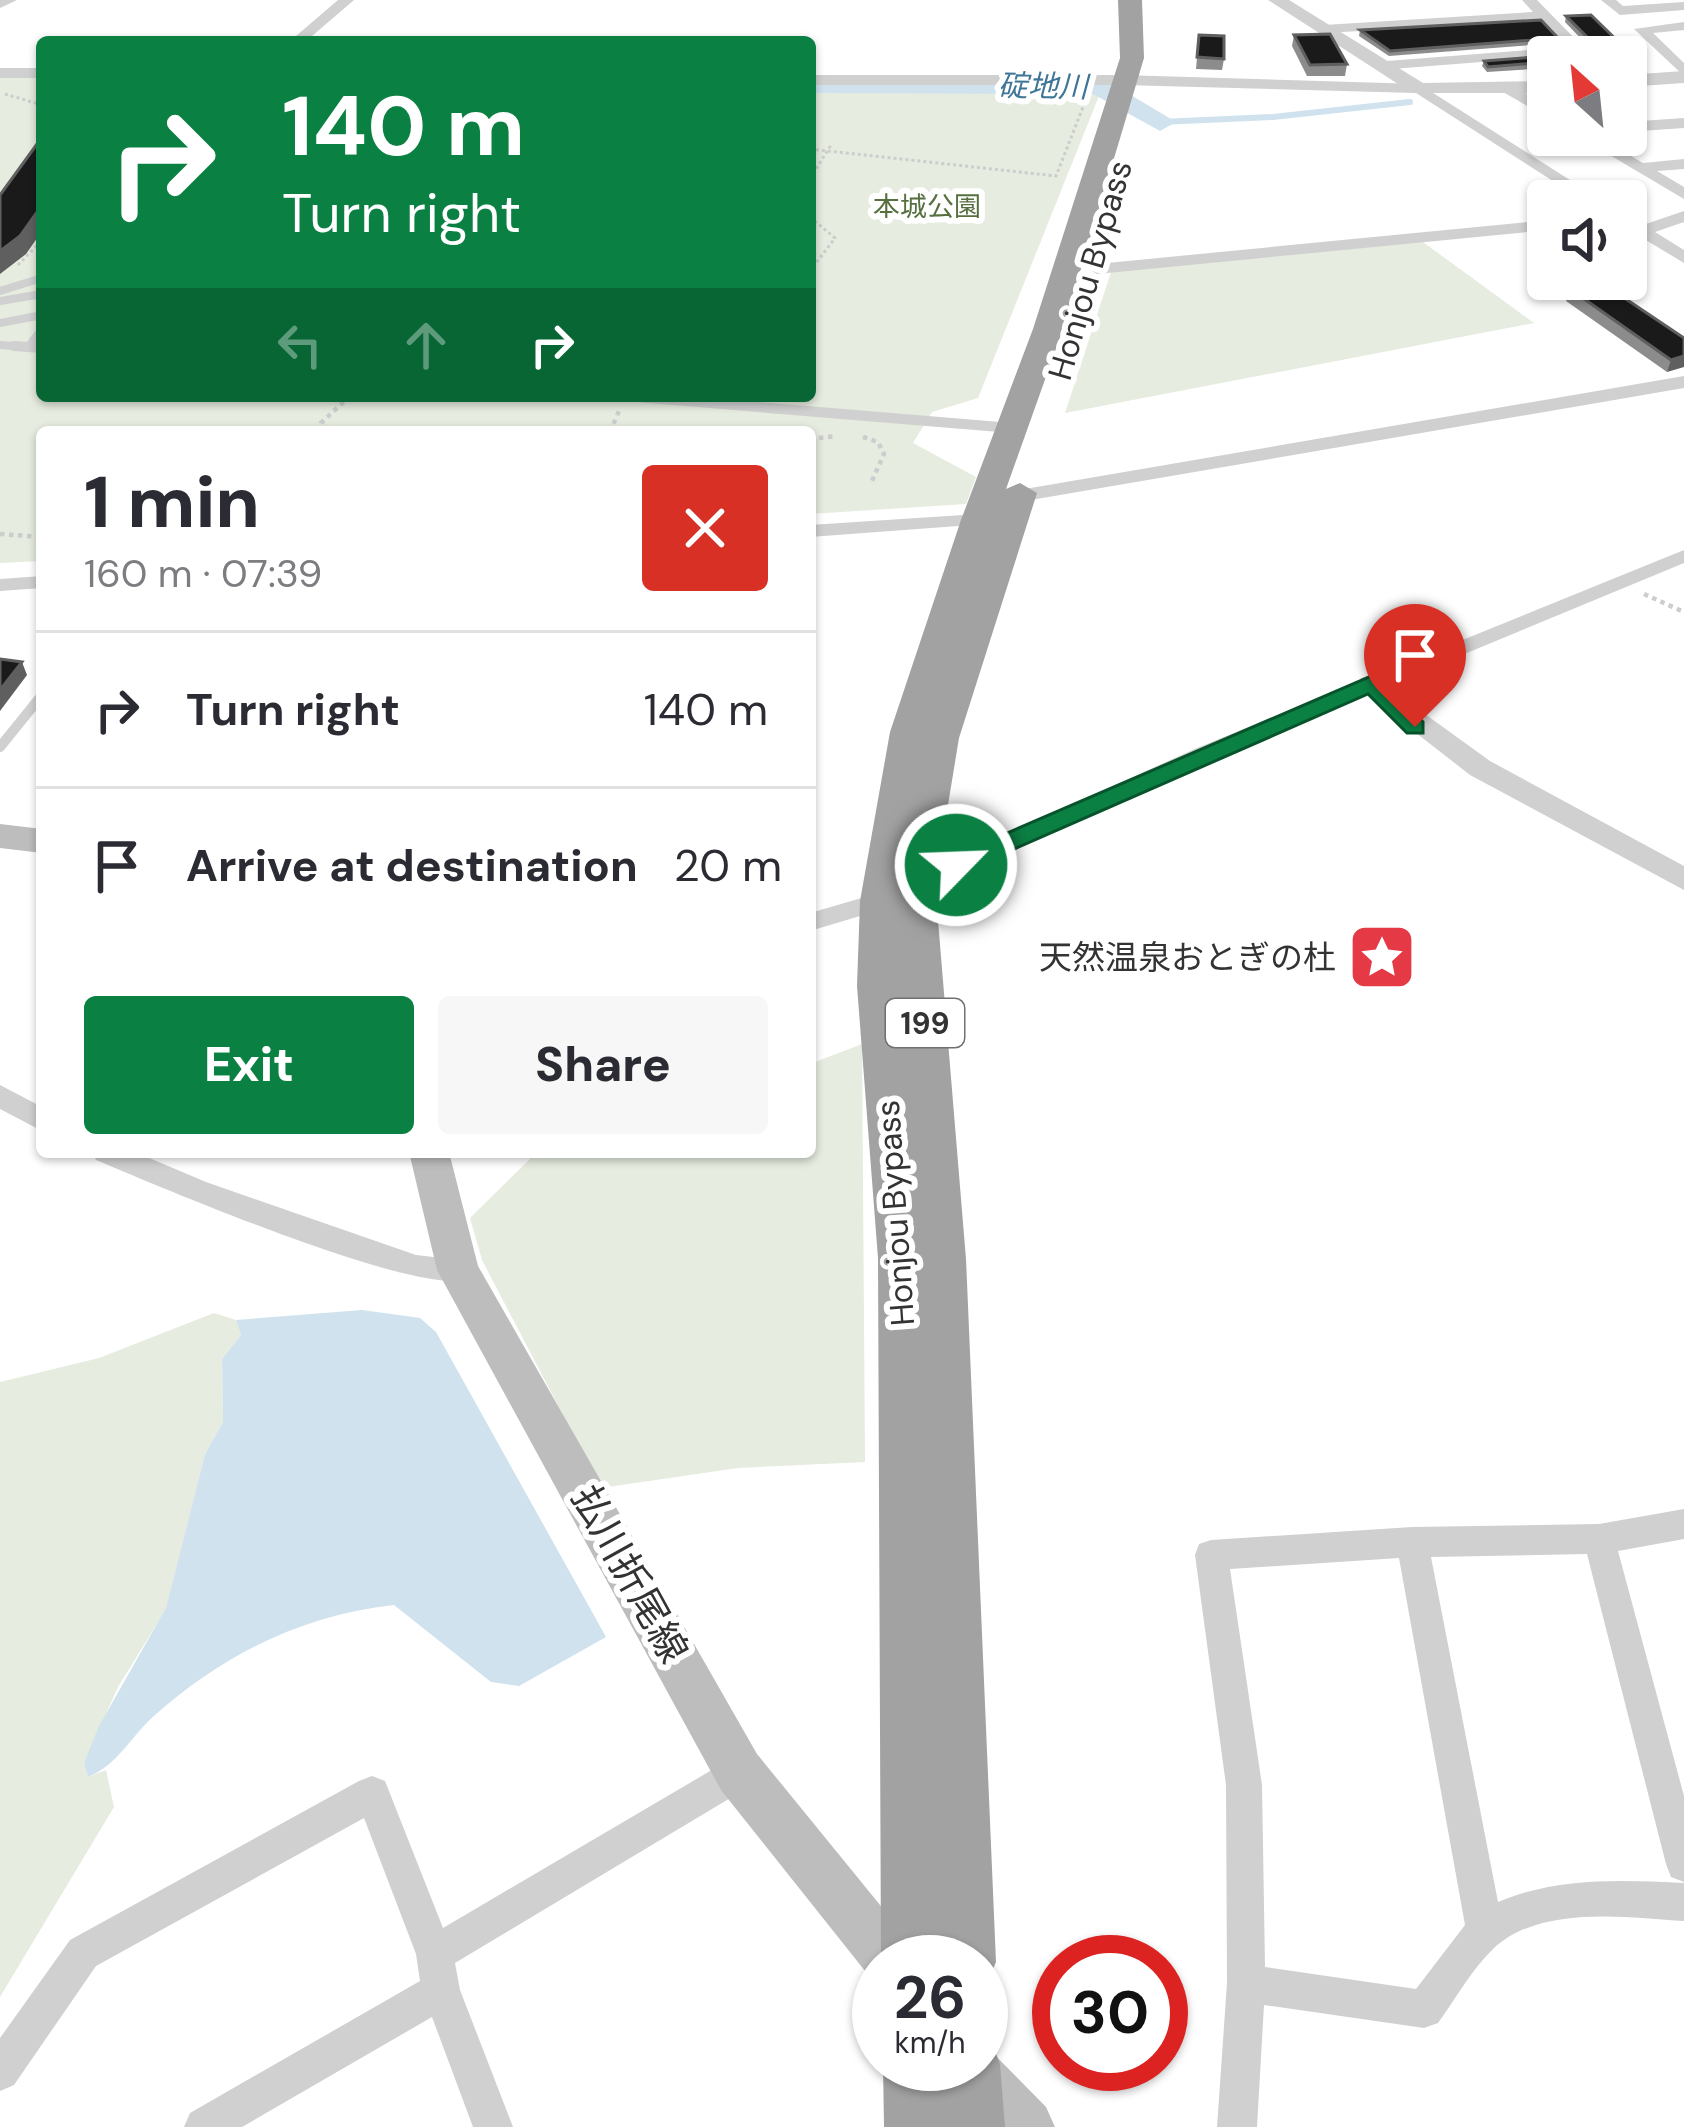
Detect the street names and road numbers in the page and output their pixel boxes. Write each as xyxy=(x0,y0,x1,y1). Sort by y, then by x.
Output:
street label: Honjou Bypass xyxy=(1038,155,1142,385)
road number: 199 xyxy=(886,999,964,1047)
street label: Honjou Bypass xyxy=(866,1099,924,1327)
street label: 払川折尾線 xyxy=(560,1476,700,1672)

